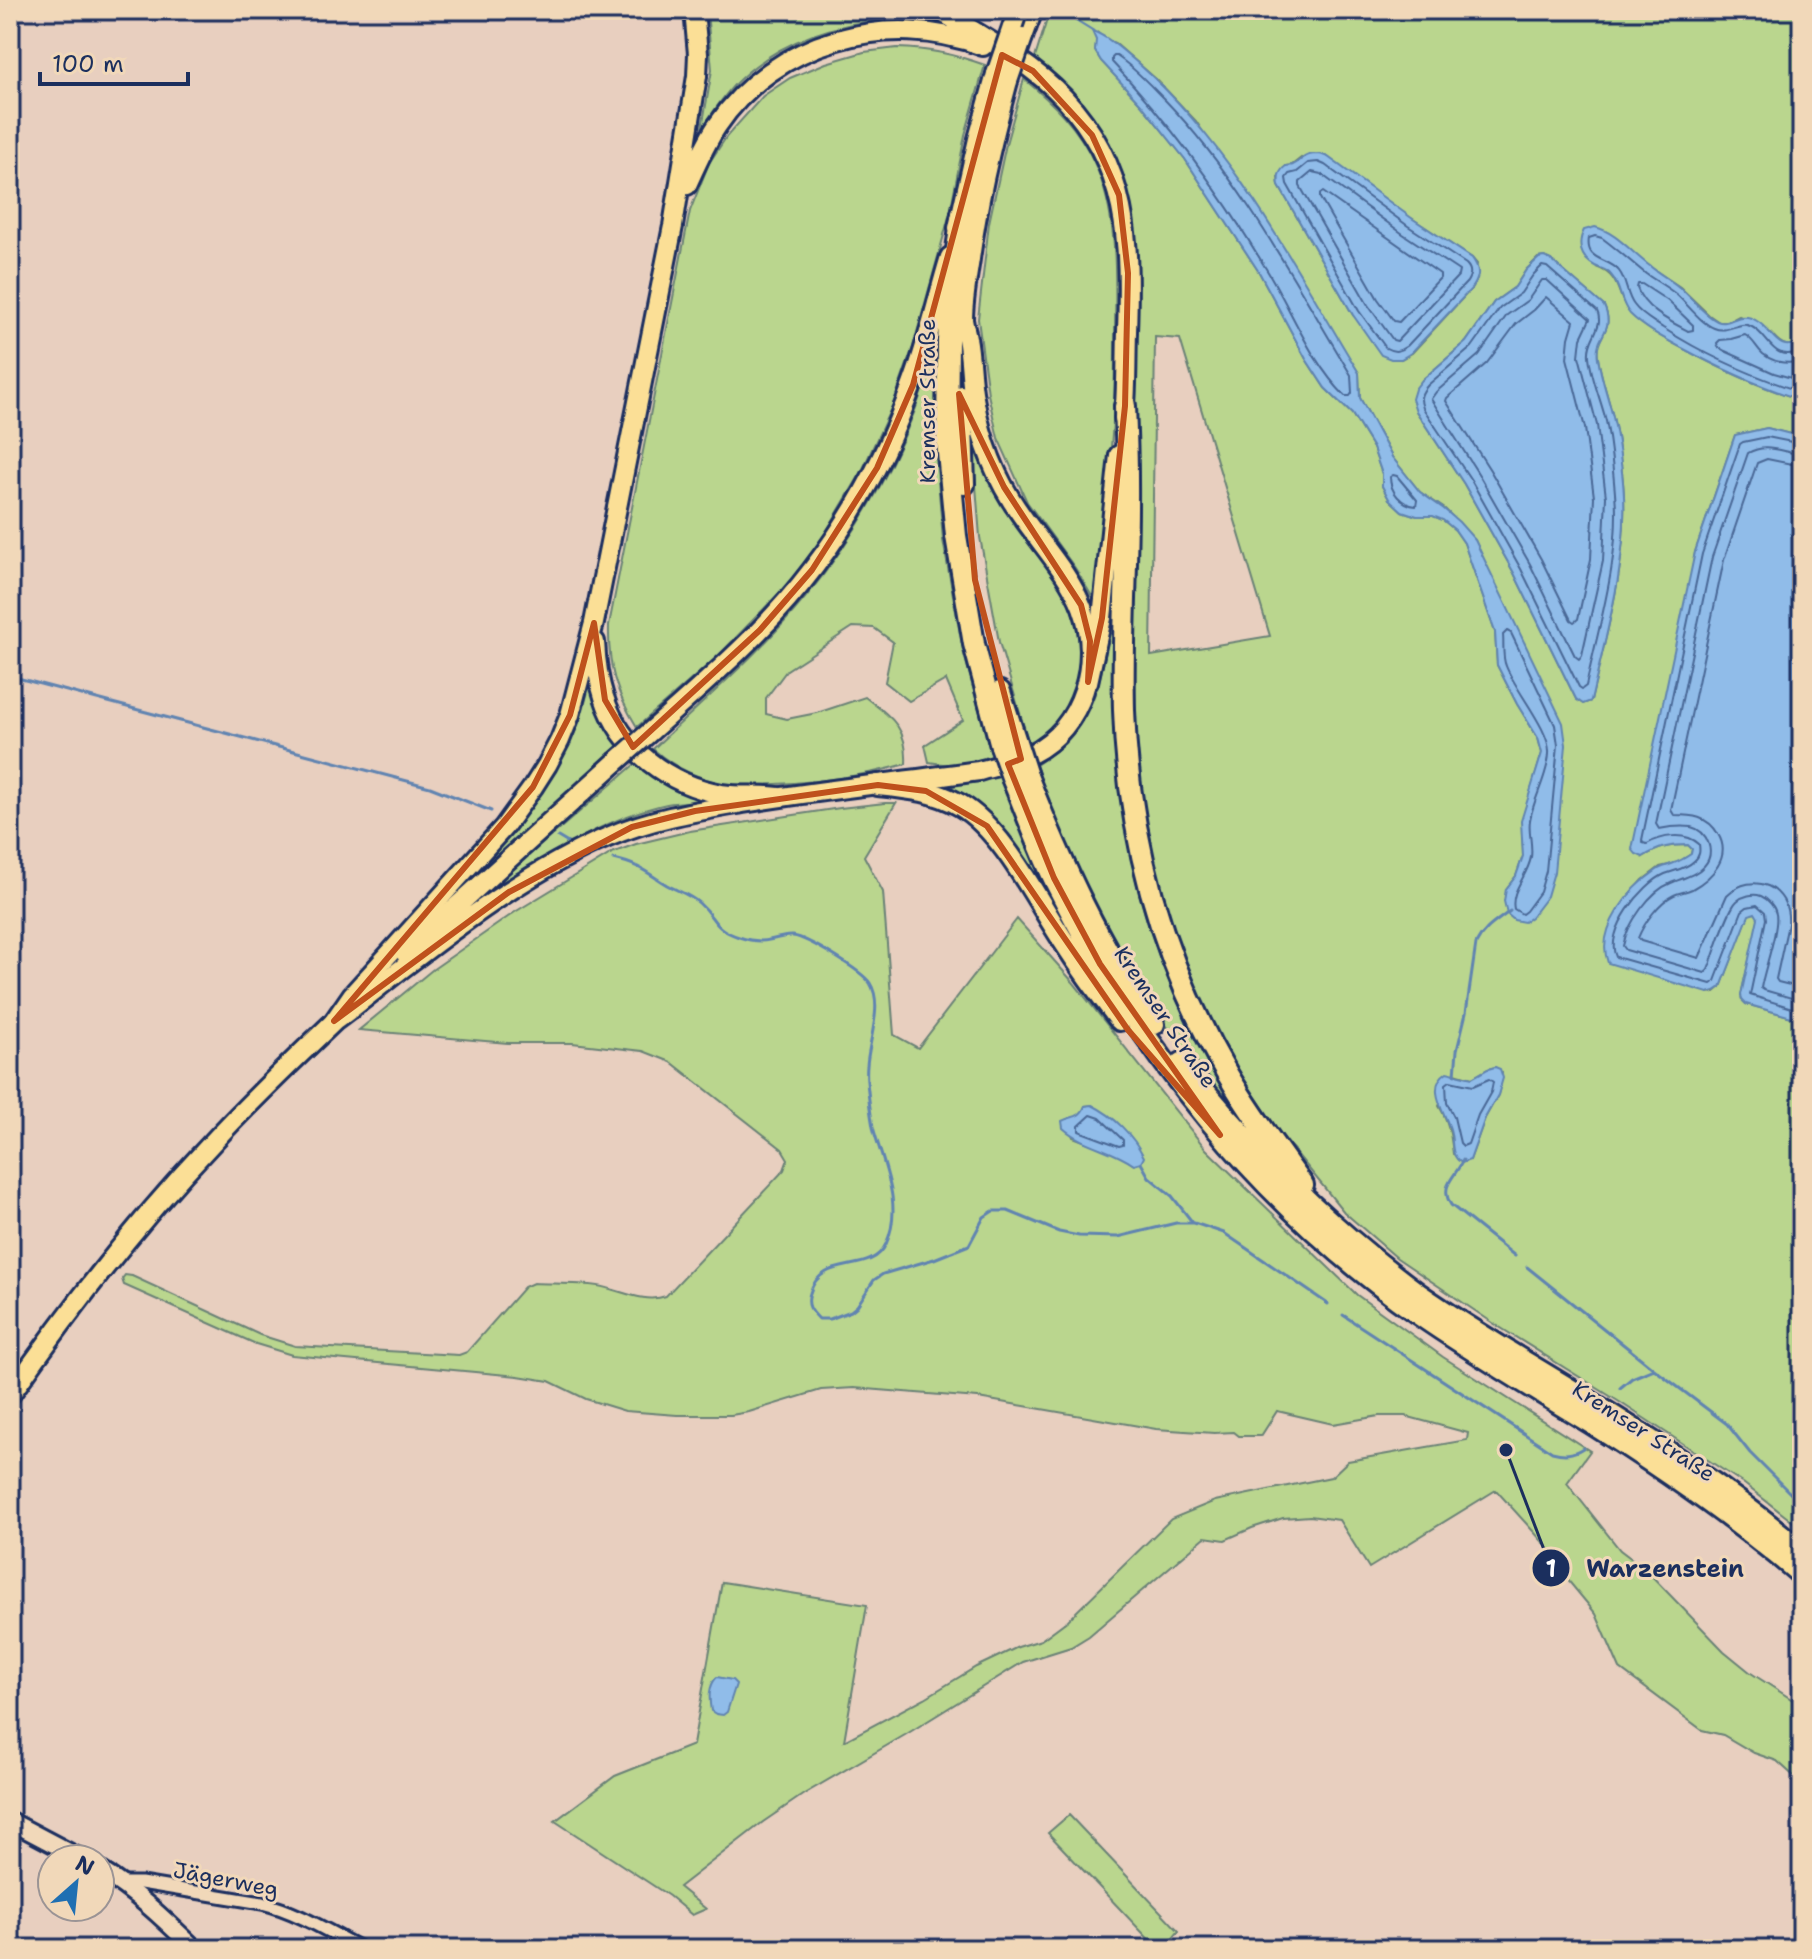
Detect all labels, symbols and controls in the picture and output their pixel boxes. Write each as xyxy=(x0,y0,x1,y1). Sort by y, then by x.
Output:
scale bar xyxy=(40,36,188,86)
text: 100 m xyxy=(52,48,124,80)
street label: Kremser Straße xyxy=(913,319,942,483)
street label: Kremser Straße xyxy=(1107,941,1224,1094)
street label: Kremser Straße xyxy=(1567,1374,1721,1488)
callout: Warzenstein xyxy=(1531,1544,1760,1592)
text: 1 xyxy=(1546,1553,1556,1585)
text: Warzenstein xyxy=(1586,1553,1744,1585)
north arrow xyxy=(36,1843,116,1923)
text: N xyxy=(71,1849,99,1883)
street label: Jägerweg xyxy=(171,1855,281,1904)

